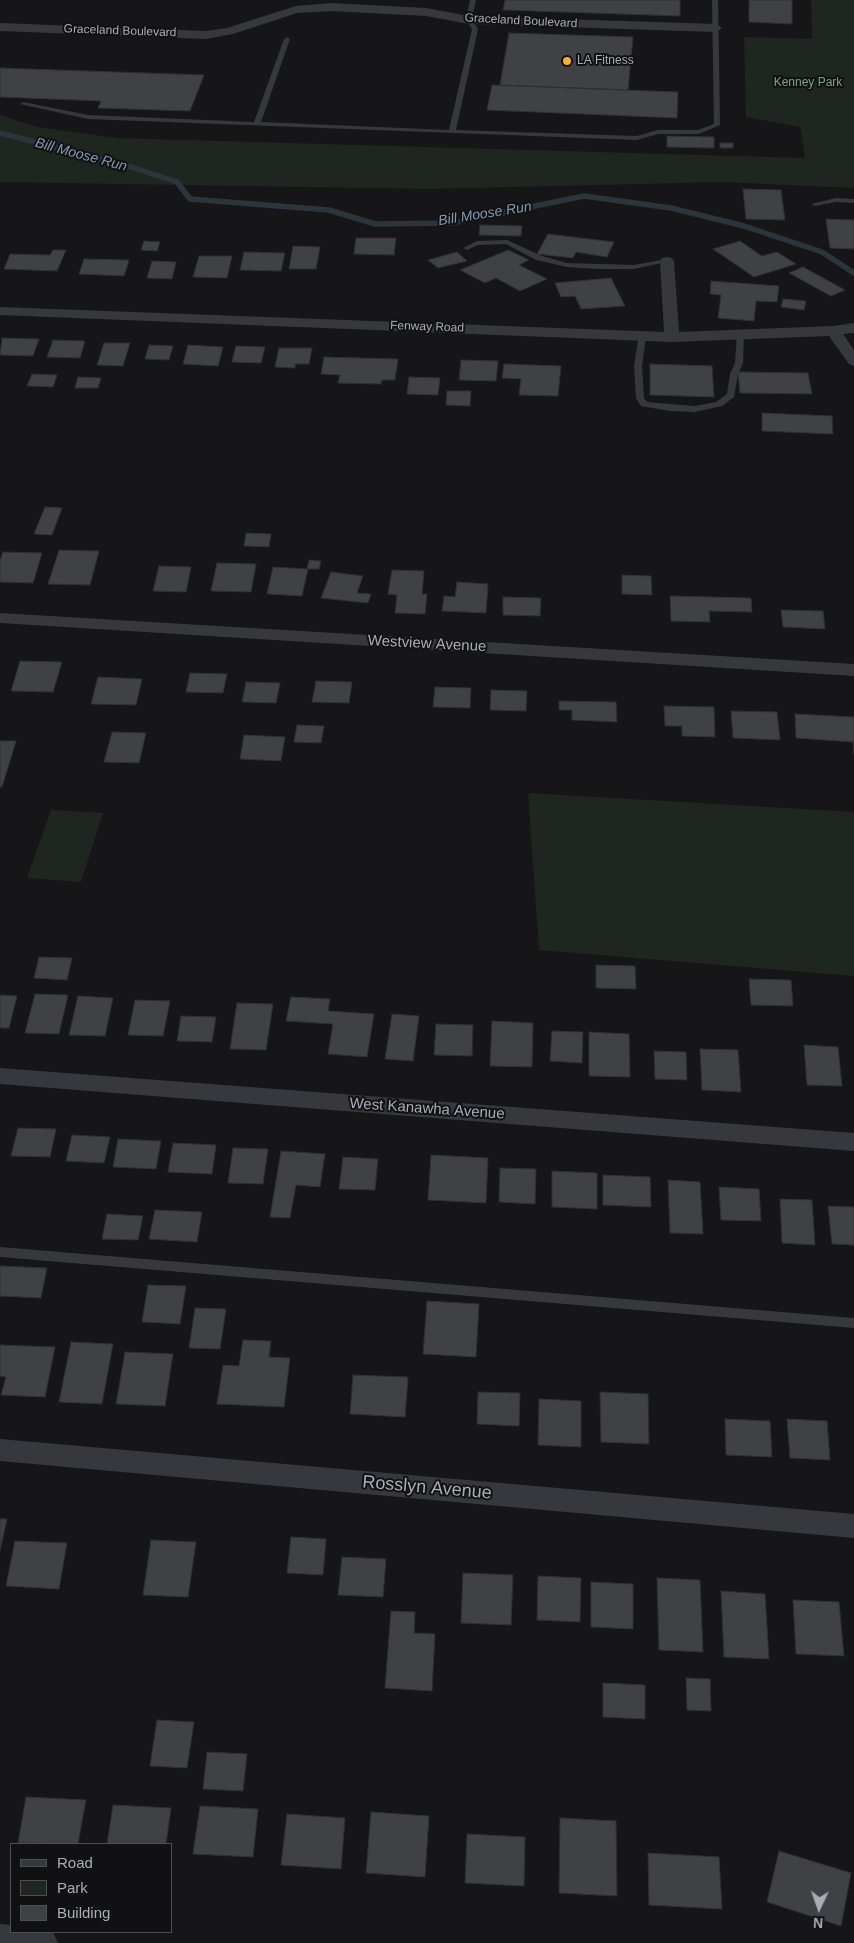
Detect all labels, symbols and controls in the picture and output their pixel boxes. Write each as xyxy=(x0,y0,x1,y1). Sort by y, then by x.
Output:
street label: Graceland Boulevard xyxy=(464,11,578,31)
street label: Graceland Boulevard xyxy=(63,22,177,40)
place label: LA Fitness xyxy=(577,54,634,68)
marker: LA Fitness xyxy=(561,55,573,67)
park label: Kenney Park xyxy=(774,76,842,90)
water label: Bill Moose Run xyxy=(33,135,129,175)
water label: Bill Moose Run xyxy=(437,198,533,230)
street label: Fenway Road xyxy=(390,319,464,335)
street label: Westview Avenue xyxy=(367,632,487,656)
street label: West Kanawha Avenue xyxy=(349,1095,505,1123)
street label: Rosslyn Avenue xyxy=(361,1472,493,1504)
legend xyxy=(10,1843,172,1933)
text: Road xyxy=(57,1854,93,1871)
text: Park xyxy=(57,1879,88,1896)
north arrow xyxy=(794,1883,844,1933)
text: Building xyxy=(57,1904,110,1921)
text: N xyxy=(813,1915,824,1931)

